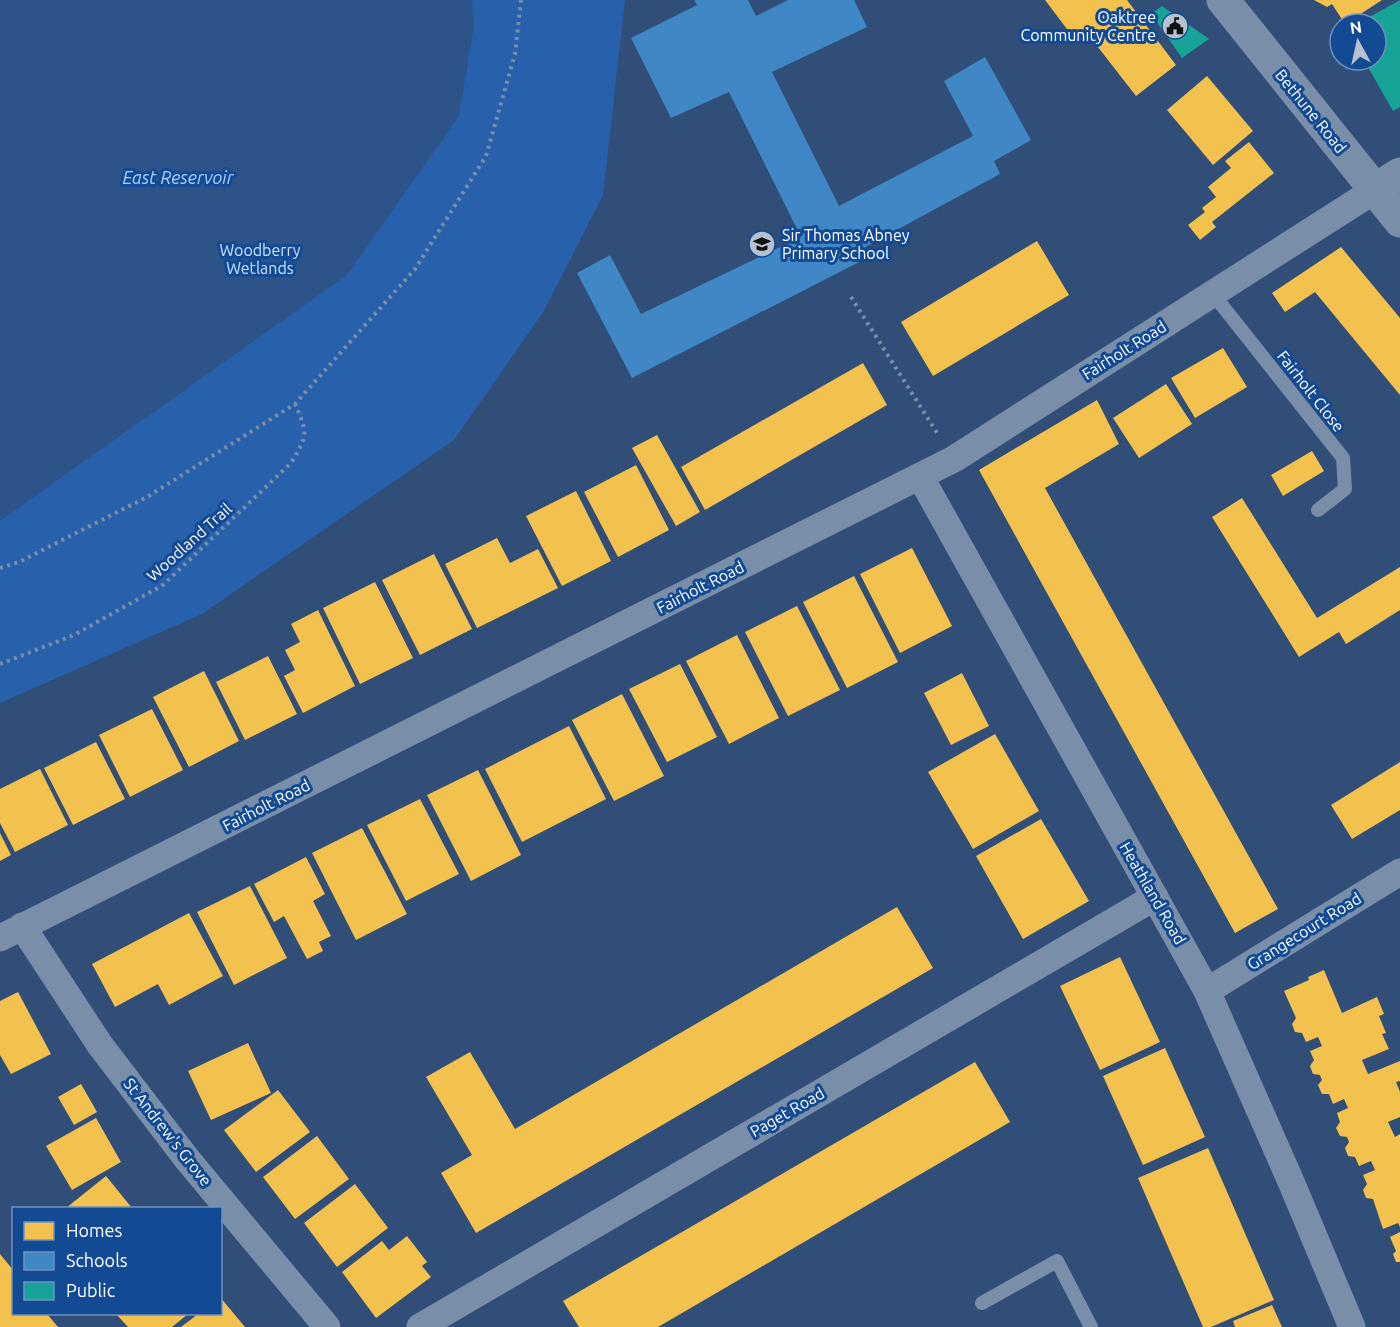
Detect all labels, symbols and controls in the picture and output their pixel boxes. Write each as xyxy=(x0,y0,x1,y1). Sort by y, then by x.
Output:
place label: Oaktree Community Centre xyxy=(1020,8,1156,44)
public building icon: Oaktree Community Centre xyxy=(1160,11,1190,41)
north arrow xyxy=(1328,12,1388,72)
text: N xyxy=(1349,17,1363,37)
street label: Bethune Road xyxy=(1272,66,1350,156)
water label: East Reservoir xyxy=(122,167,235,187)
place label: Sir Thomas Abney Primary School xyxy=(782,226,910,262)
school or university icon: Sir Thomas Abney Primary School xyxy=(747,229,777,259)
park label: Woodberry Wetlands xyxy=(219,241,301,277)
street label: Fairholt Road xyxy=(1079,317,1169,383)
street label: Fairholt Close xyxy=(1274,347,1348,435)
street label: Woodland Trail xyxy=(143,499,235,585)
street label: Fairholt Road xyxy=(653,557,747,617)
street label: Fairholt Road xyxy=(219,775,313,835)
street label: Heathland Road xyxy=(1116,839,1190,947)
street label: Grangecourt Road xyxy=(1244,889,1364,973)
street label: St Andrew's Grove xyxy=(120,1075,216,1189)
street label: Paget Road xyxy=(747,1084,827,1140)
legend xyxy=(12,1207,222,1315)
text: Homes xyxy=(66,1220,123,1240)
text: Schools xyxy=(66,1250,128,1270)
text: Public xyxy=(66,1280,115,1300)

